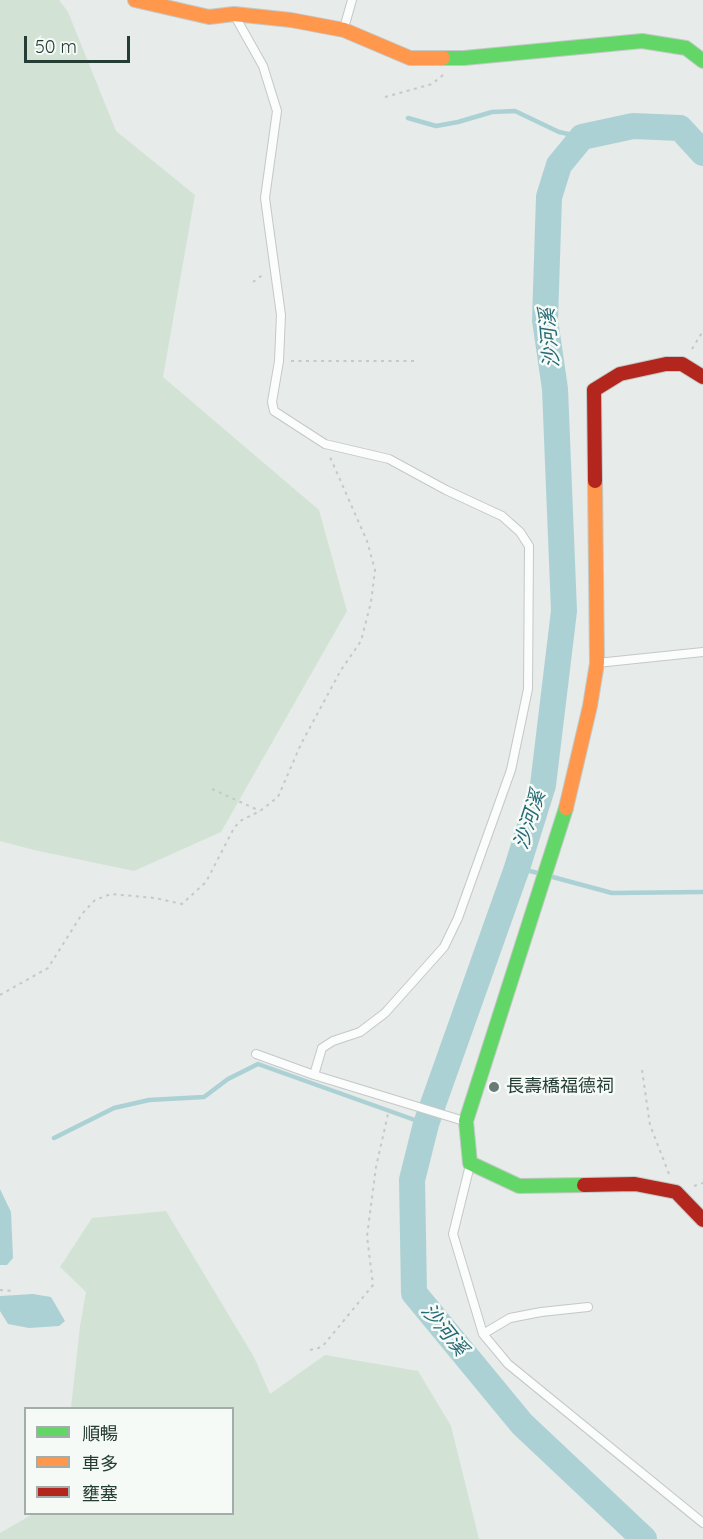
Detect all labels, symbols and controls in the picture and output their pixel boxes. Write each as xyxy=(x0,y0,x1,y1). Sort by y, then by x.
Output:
scale bar xyxy=(27,24,134,62)
text: 50 m xyxy=(35,35,77,58)
water label: 沙河溪 xyxy=(535,307,565,369)
water label: 沙河溪 xyxy=(509,788,551,852)
place label: 長壽橋福德祠 xyxy=(506,1076,614,1098)
marker: 長壽橋福德祠 xyxy=(487,1080,501,1094)
water label: 沙河溪 xyxy=(416,1299,472,1361)
legend xyxy=(24,1407,234,1515)
text: 順暢 xyxy=(82,1422,118,1445)
text: 車多 xyxy=(82,1452,118,1475)
text: 壅塞 xyxy=(82,1482,118,1505)

